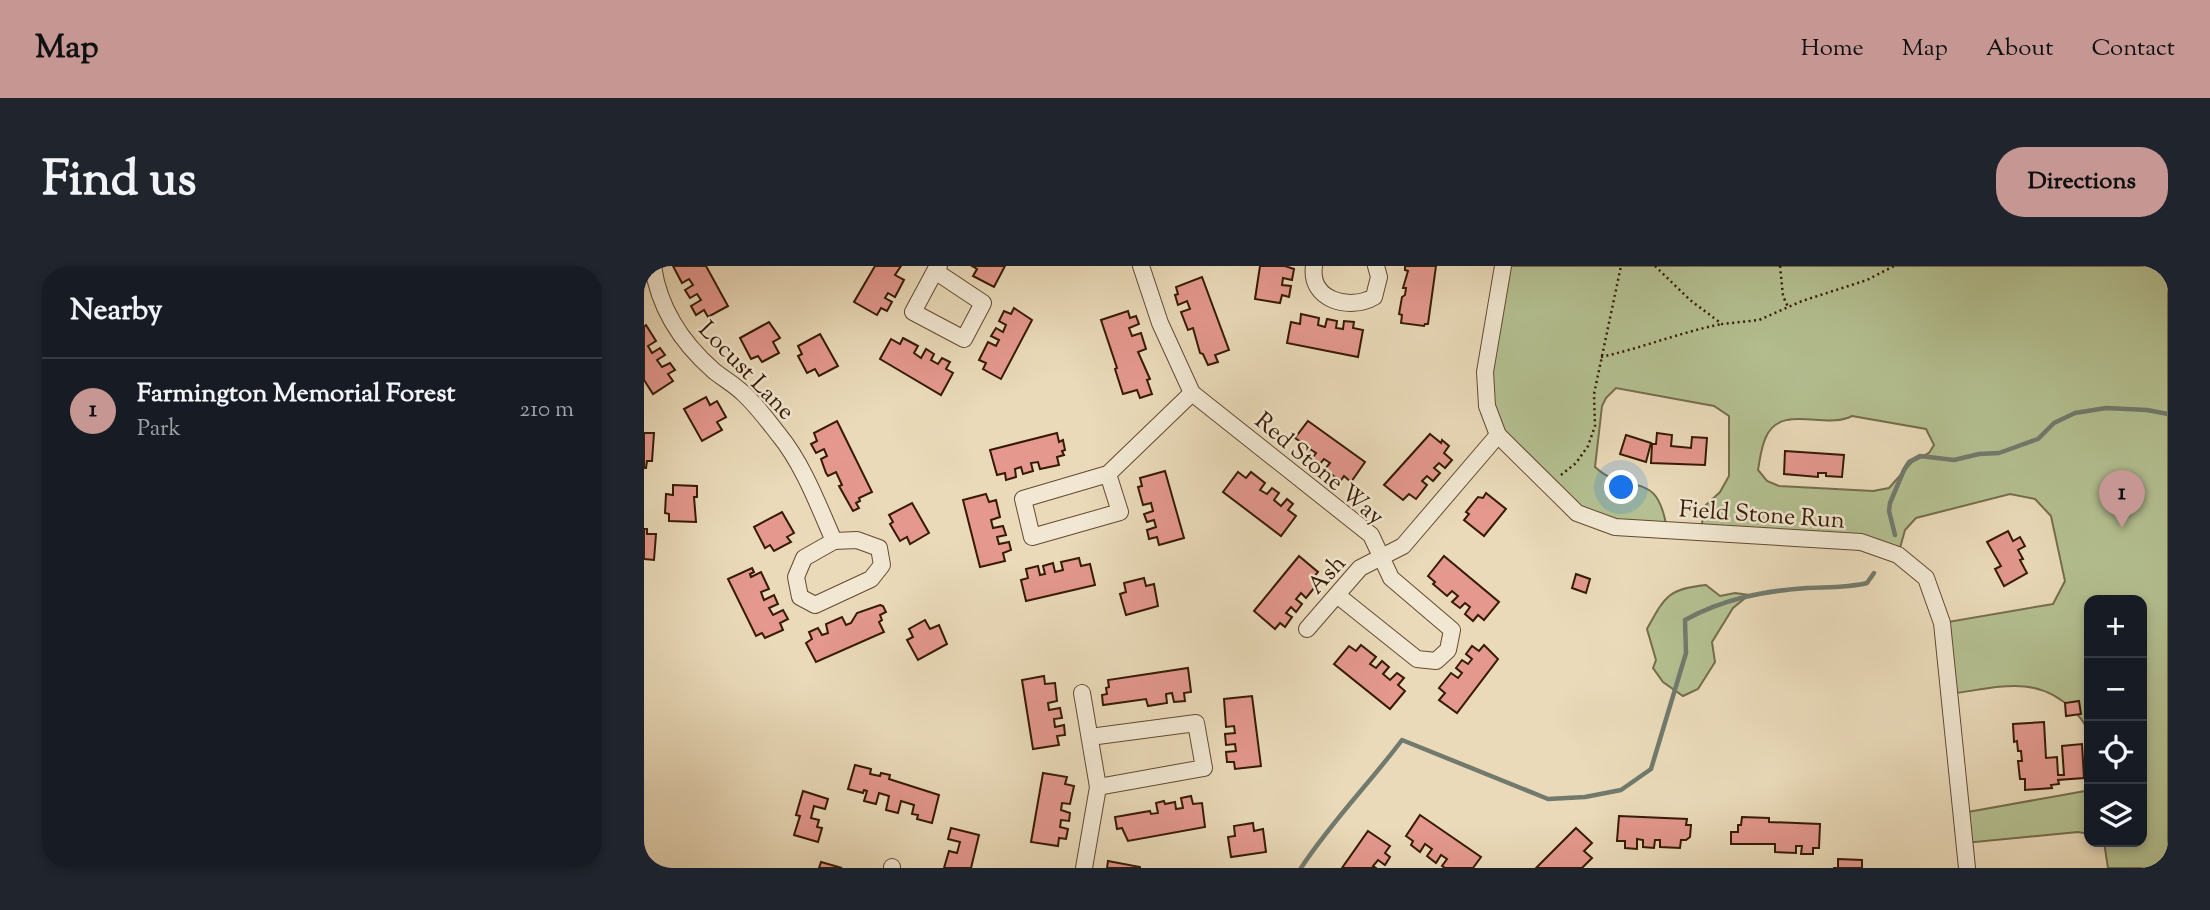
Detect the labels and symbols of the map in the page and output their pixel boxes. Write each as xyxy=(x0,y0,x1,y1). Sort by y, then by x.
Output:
street label: Locust Lane xyxy=(690,314,801,428)
street label: Red Stone Way xyxy=(1246,405,1391,534)
your location xyxy=(1604,470,1638,504)
pin: 1 xyxy=(2099,470,2145,528)
street label: Field Stone Run xyxy=(1678,493,1846,539)
street label: Ash xyxy=(1300,548,1355,603)

